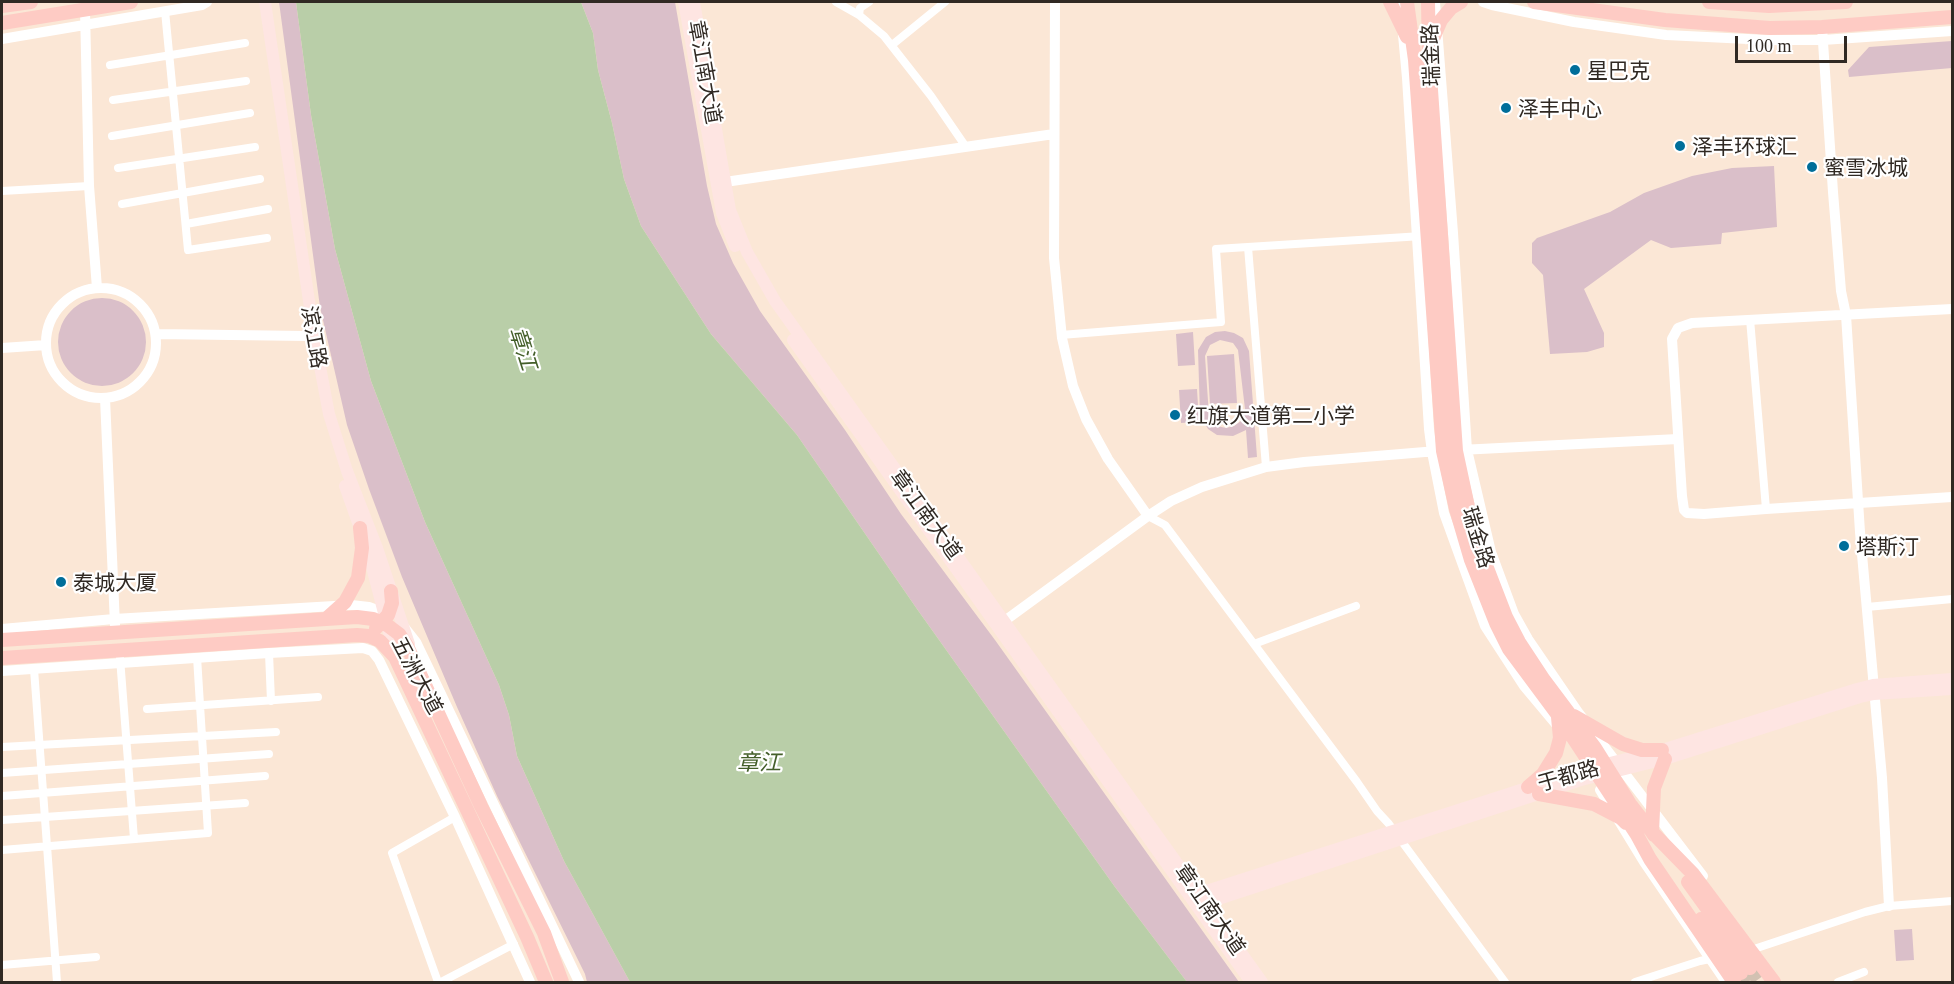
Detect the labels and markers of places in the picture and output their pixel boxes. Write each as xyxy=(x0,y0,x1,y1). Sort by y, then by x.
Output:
place label: 星巴克 xyxy=(1587,57,1650,83)
marker: 星巴克 xyxy=(1568,63,1582,77)
place label: 泽丰中心 xyxy=(1518,95,1602,121)
marker: 泽丰中心 xyxy=(1499,101,1513,115)
place label: 泽丰环球汇 xyxy=(1692,133,1797,159)
marker: 泽丰环球汇 xyxy=(1673,139,1687,153)
place label: 蜜雪冰城 xyxy=(1824,154,1908,180)
marker: 蜜雪冰城 xyxy=(1805,160,1819,174)
place label: 红旗大道第二小学 xyxy=(1187,402,1355,428)
marker: 红旗大道第二小学 xyxy=(1168,408,1182,422)
place label: 塔斯汀 xyxy=(1856,533,1919,559)
marker: 塔斯汀 xyxy=(1837,539,1851,553)
place label: 泰城大厦 xyxy=(73,569,157,595)
marker: 泰城大厦 xyxy=(54,575,68,589)

